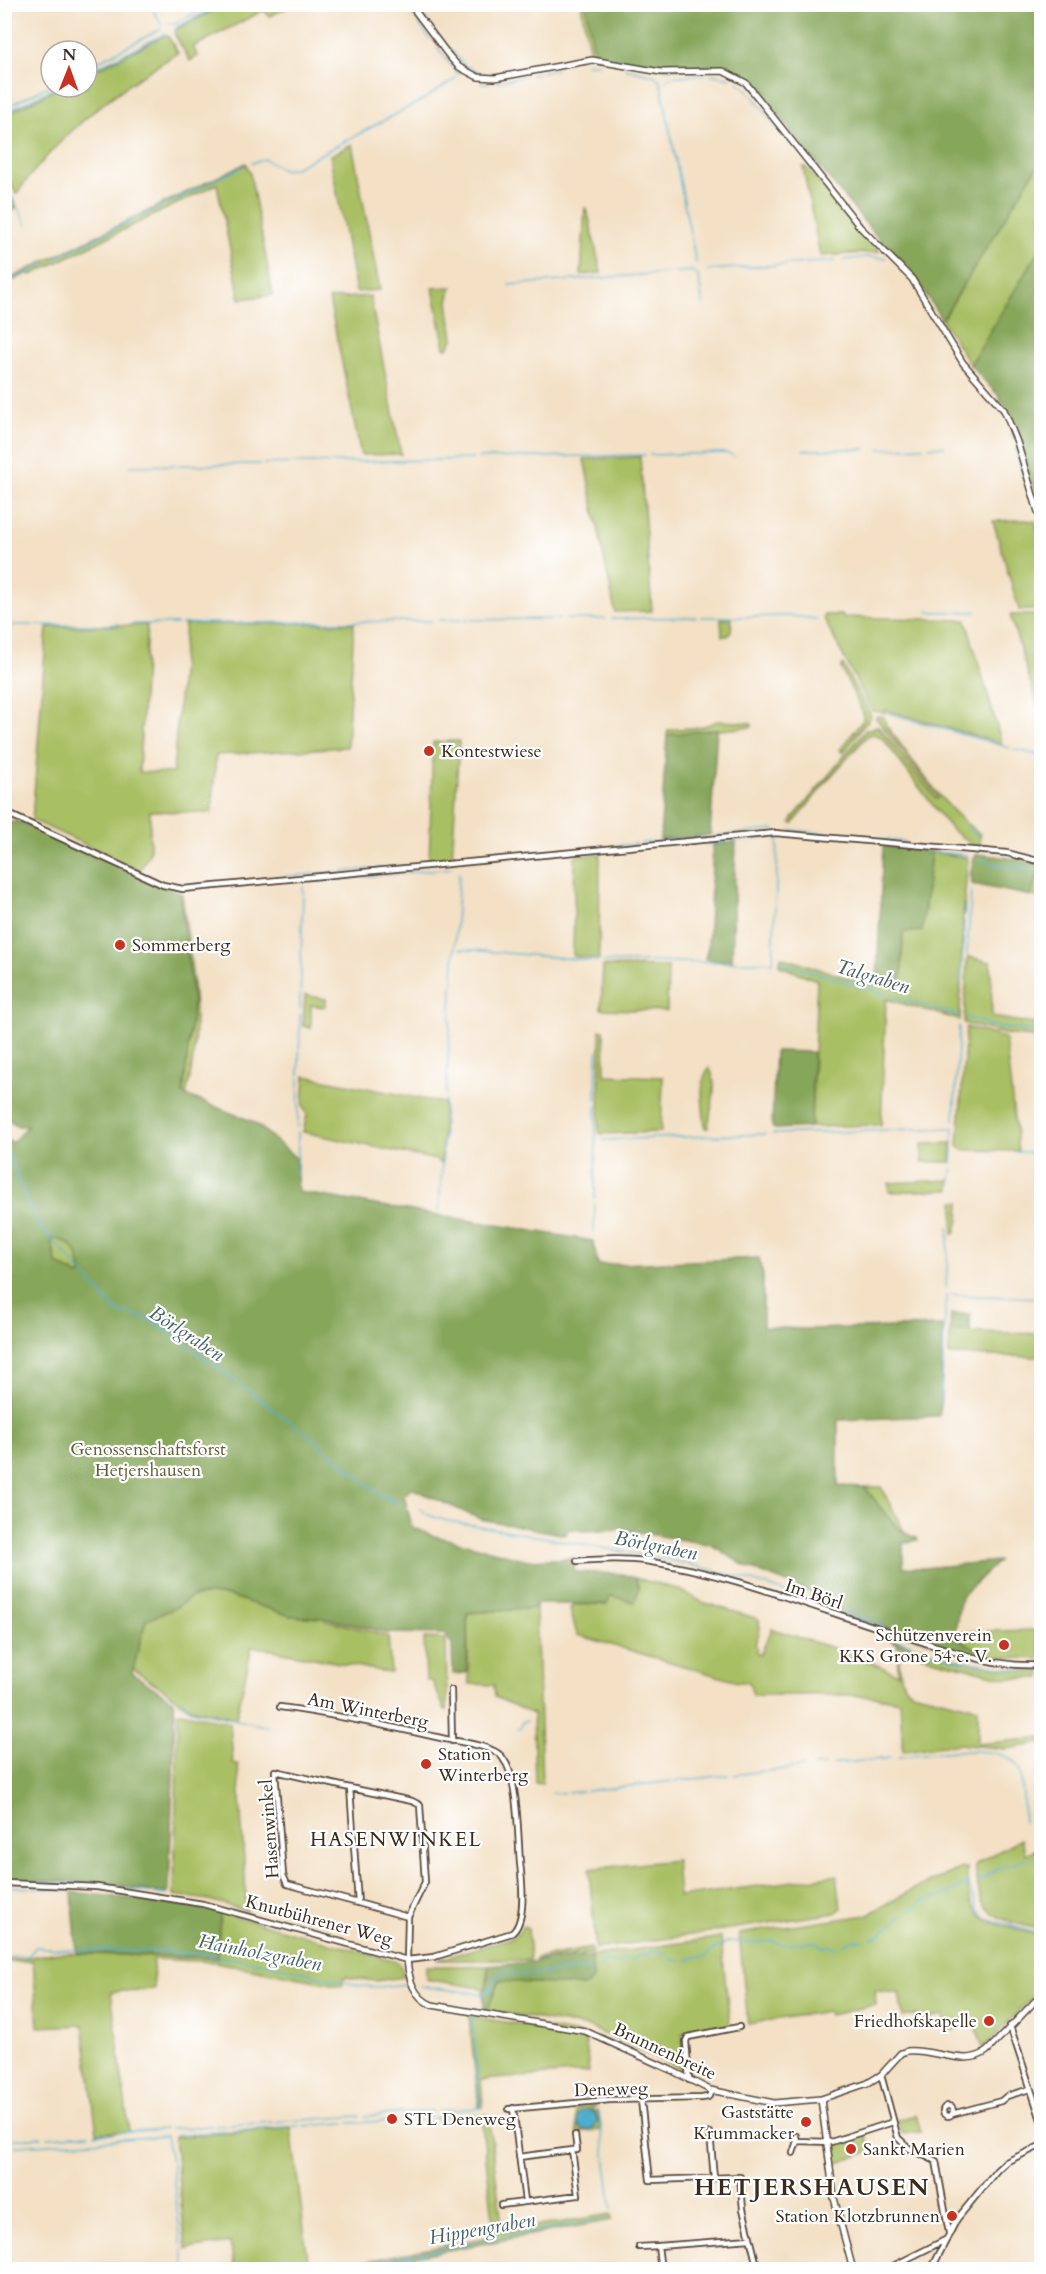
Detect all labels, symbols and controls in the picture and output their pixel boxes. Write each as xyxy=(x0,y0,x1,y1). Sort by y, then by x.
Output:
north arrow xyxy=(39,39,99,99)
text: N xyxy=(62,44,76,66)
place label: Kontestwiese xyxy=(441,739,542,764)
marker: Kontestwiese xyxy=(422,744,436,758)
place label: Sommerberg xyxy=(132,933,231,958)
marker: Sommerberg xyxy=(113,938,127,952)
water label: Talgraben xyxy=(833,953,913,1000)
water label: Börlgraben xyxy=(144,1299,229,1368)
park label: Genossenschaftsforst Hetjershausen xyxy=(70,1437,226,1483)
water label: Börlgraben xyxy=(612,1524,700,1567)
street label: Im Börl xyxy=(782,1573,846,1616)
place label: Schützenverein KKS Grone 54 e. V. xyxy=(839,1623,993,1669)
marker: Schützenverein KKS Grone 54 e. V. xyxy=(997,1638,1011,1652)
street label: Am Winterberg xyxy=(305,1686,432,1735)
place label: Station Winterberg xyxy=(437,1742,529,1788)
marker: Station Winterberg xyxy=(419,1757,433,1771)
street label: Hasenwinkel xyxy=(254,1778,285,1879)
district label: HASENWINKEL xyxy=(310,1826,482,1853)
street label: Knutbührener Weg xyxy=(243,1889,396,1952)
water label: Hainholzgraben xyxy=(196,1927,324,1978)
place label: Friedhofskapelle xyxy=(854,2009,977,2034)
marker: Friedhofskapelle xyxy=(982,2014,996,2028)
street label: Brunnenbreite xyxy=(609,2017,720,2086)
street label: Deneweg xyxy=(574,2076,649,2103)
place label: Gaststätte Krummacker xyxy=(693,2100,794,2146)
place label: STL Deneweg xyxy=(404,2107,517,2132)
marker: STL Deneweg xyxy=(385,2112,399,2126)
marker: Gaststätte Krummacker xyxy=(799,2115,813,2129)
place label: Sankt Marien xyxy=(863,2137,966,2162)
marker: Sankt Marien xyxy=(844,2142,858,2156)
district label: HETJERSHAUSEN xyxy=(694,2171,930,2204)
place label: Station Klotzbrunnen xyxy=(776,2204,941,2229)
water label: Hippengraben xyxy=(427,2206,538,2251)
marker: Station Klotzbrunnen xyxy=(945,2209,959,2223)

